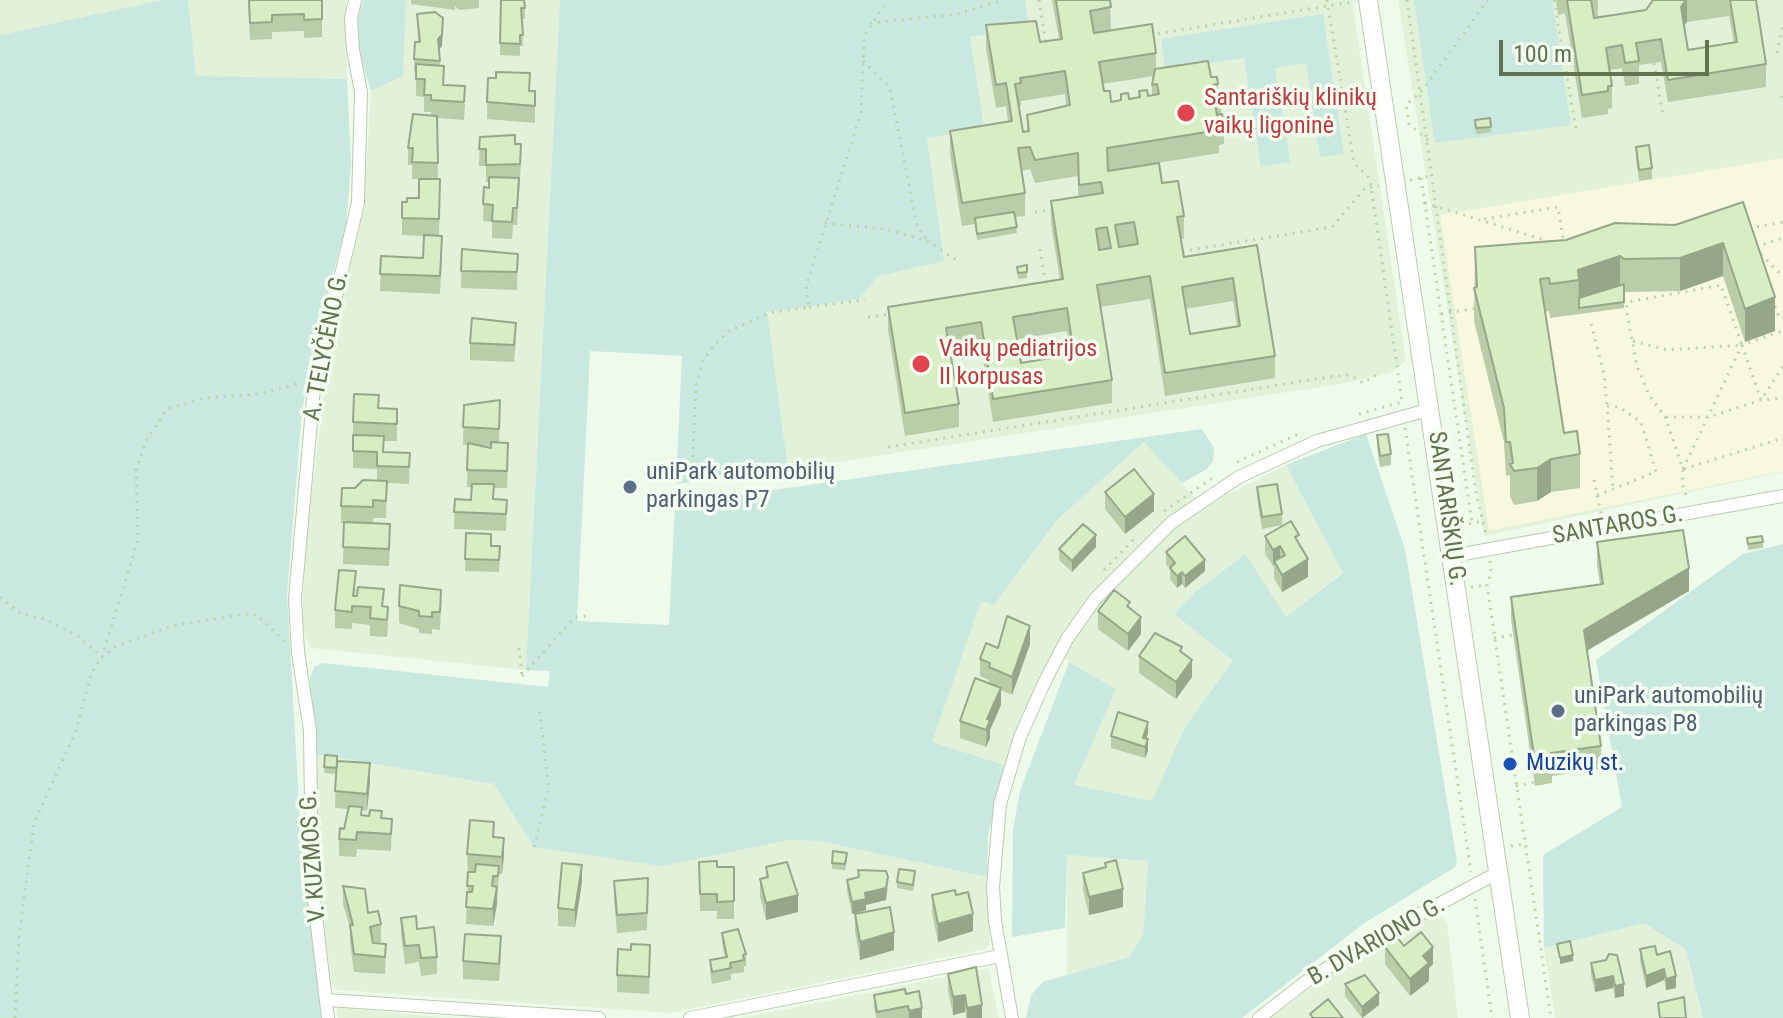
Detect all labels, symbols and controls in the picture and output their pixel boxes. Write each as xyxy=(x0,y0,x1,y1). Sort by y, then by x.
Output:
scale bar xyxy=(1503,24,1713,74)
text: 100 m xyxy=(1513,40,1572,68)
place label: Santariškių klinikų vaikų ligoninė xyxy=(1204,85,1377,141)
marker: Santariškių klinikų vaikų ligoninė xyxy=(1175,102,1197,124)
street label: A. TELYČĖNO G. xyxy=(298,269,356,423)
place label: Vaikų pediatrijos II korpusas xyxy=(939,336,1097,392)
marker: Vaikų pediatrijos II korpusas xyxy=(910,353,932,375)
street label: SANTARIŠKIŲ G. xyxy=(1421,430,1471,588)
place label: uniPark automobilių parkingas P7 xyxy=(646,459,835,515)
marker: uniPark automobilių parkingas P7 xyxy=(621,478,639,496)
street label: SANTAROS G. xyxy=(1551,500,1685,552)
place label: uniPark automobilių parkingas P8 xyxy=(1574,683,1763,739)
marker: uniPark automobilių parkingas P8 xyxy=(1549,702,1567,720)
place label: Muzikų st. xyxy=(1526,750,1624,778)
marker: Muzikų st. xyxy=(1501,755,1519,773)
street label: V. KUZMOS G. xyxy=(295,789,333,923)
street label: B. DVARIONO G. xyxy=(1303,891,1451,993)

